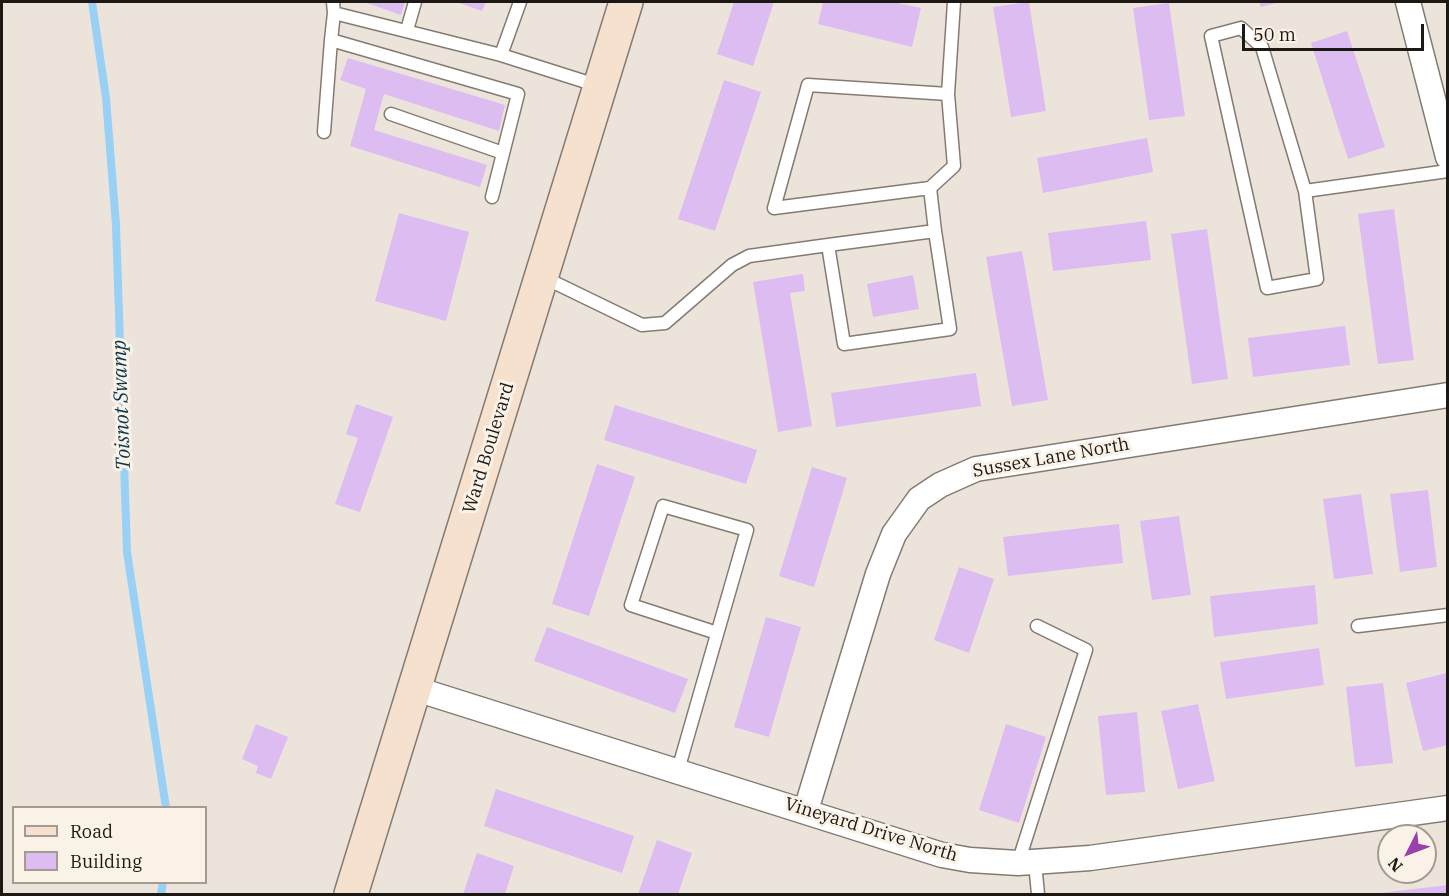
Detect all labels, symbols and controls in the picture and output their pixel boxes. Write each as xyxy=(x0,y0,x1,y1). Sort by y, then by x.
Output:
scale bar xyxy=(1245,12,1426,50)
text: 50 m xyxy=(1253,23,1296,46)
water label: Toisnot Swamp xyxy=(108,339,136,471)
street label: Ward Boulevard xyxy=(459,380,519,516)
street label: Sussex Lane North xyxy=(971,434,1131,482)
street label: Vineyard Drive North xyxy=(782,793,960,867)
legend xyxy=(12,806,207,884)
text: Road xyxy=(70,820,113,843)
north arrow xyxy=(1377,824,1437,884)
text: Building xyxy=(70,850,142,873)
text: N xyxy=(1383,853,1407,876)

